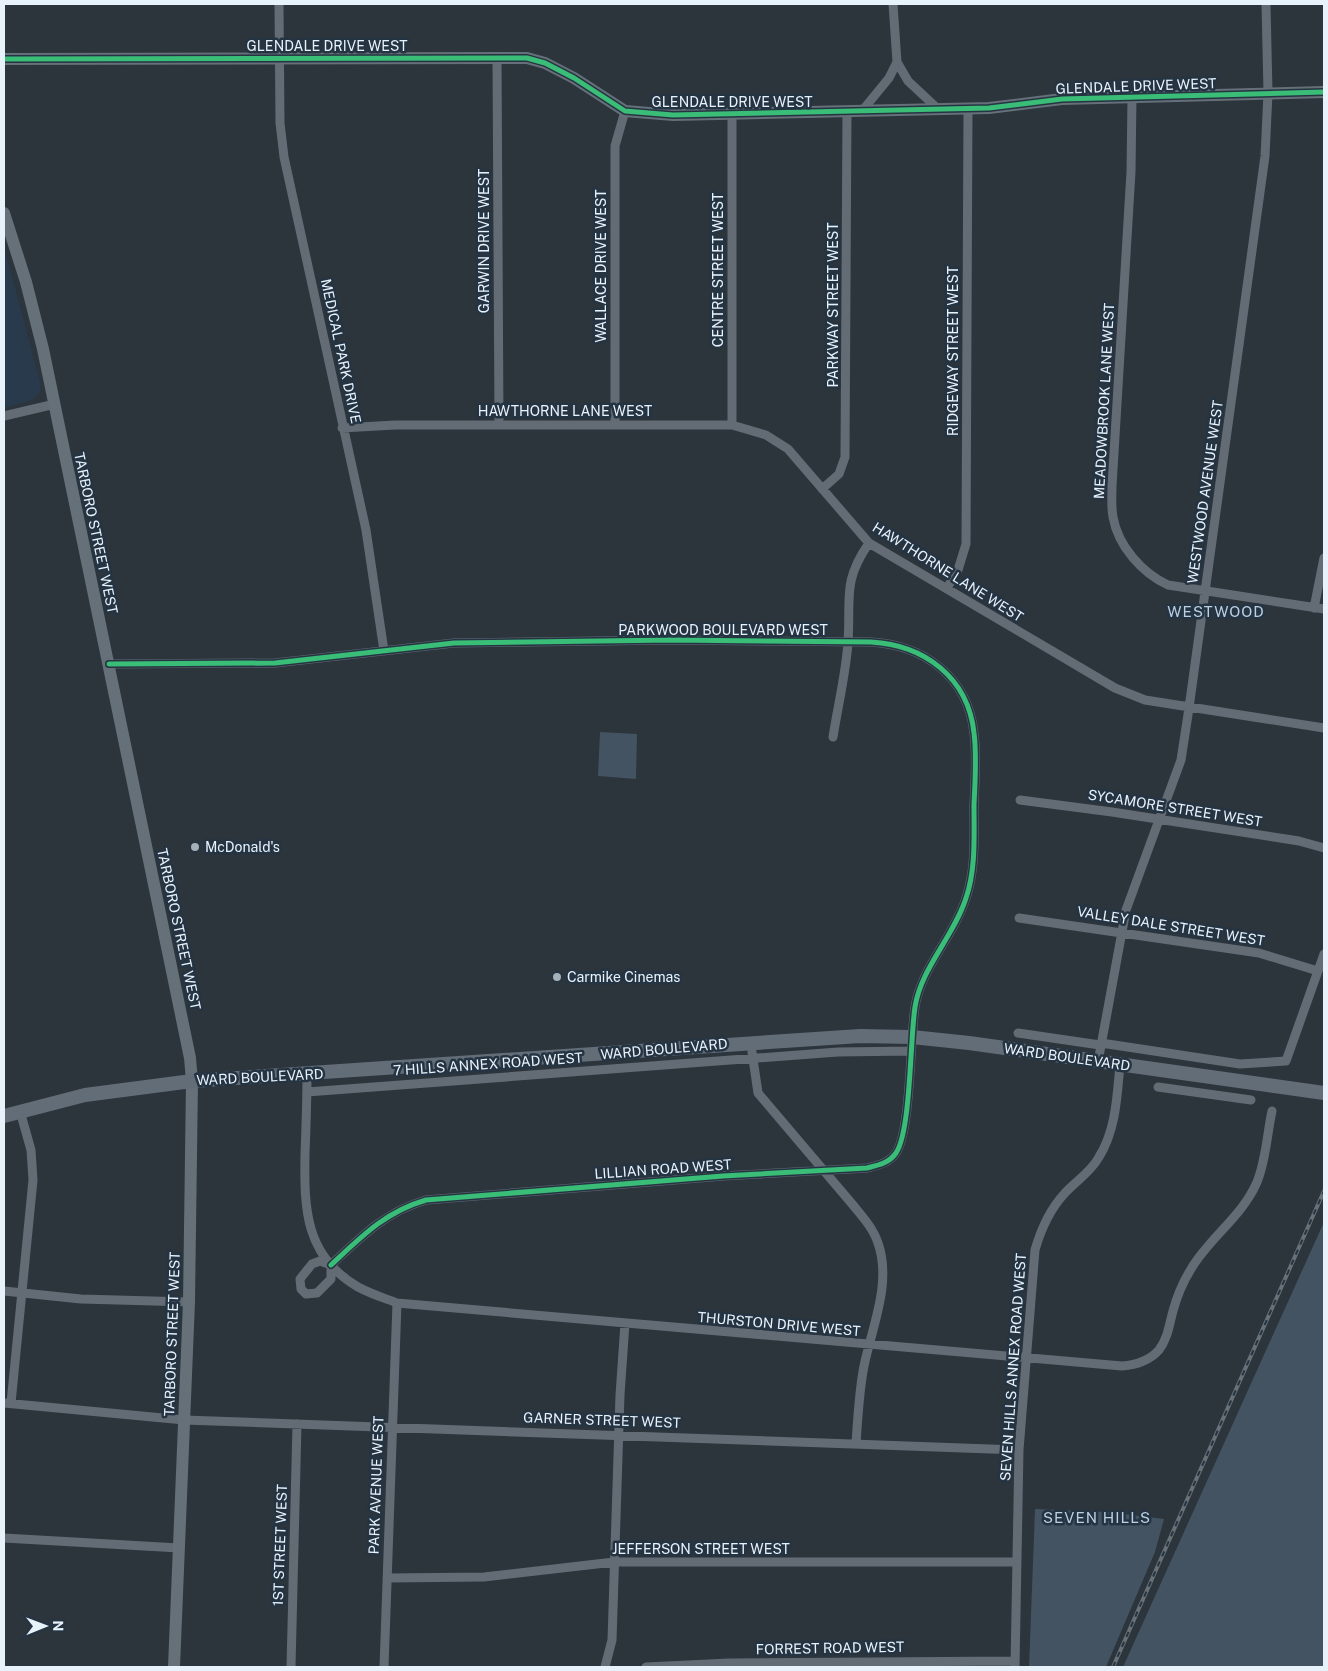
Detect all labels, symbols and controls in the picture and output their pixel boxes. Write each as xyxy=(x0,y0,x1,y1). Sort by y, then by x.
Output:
street label: GLENDALE DRIVE WEST xyxy=(247,38,407,54)
street label: GLENDALE DRIVE WEST xyxy=(1055,75,1217,97)
street label: GLENDALE DRIVE WEST xyxy=(652,94,812,110)
street label: GARWIN DRIVE WEST xyxy=(476,169,492,313)
street label: WALLACE DRIVE WEST xyxy=(593,189,609,343)
street label: CENTRE STREET WEST xyxy=(710,193,726,347)
street label: PARKWAY STREET WEST xyxy=(825,222,841,388)
street label: RIDGEWAY STREET WEST xyxy=(945,266,961,436)
street label: MEDICAL PARK DRIVE xyxy=(318,277,364,425)
street label: MEADOWBROOK LANE WEST xyxy=(1091,303,1117,499)
street label: WESTWOOD AVENUE WEST xyxy=(1184,399,1226,585)
street label: HAWTHORNE LANE WEST xyxy=(478,403,652,419)
street label: TARBORO STREET WEST xyxy=(71,451,121,615)
street label: HAWTHORNE LANE WEST xyxy=(870,519,1026,625)
district label: WESTWOOD xyxy=(1167,603,1265,620)
street label: PARKWOOD BOULEVARD WEST xyxy=(618,622,828,638)
street label: SYCAMORE STREET WEST xyxy=(1087,786,1263,830)
place label: McDonald's xyxy=(205,839,280,855)
marker: McDonald's xyxy=(189,841,201,853)
street label: TARBORO STREET WEST xyxy=(154,847,204,1011)
street label: VALLEY DALE STREET WEST xyxy=(1076,903,1266,949)
place label: Carmike Cinemas xyxy=(567,969,680,985)
marker: Carmike Cinemas xyxy=(551,971,563,983)
street label: WARD BOULEVARD xyxy=(600,1035,728,1063)
street label: WARD BOULEVARD xyxy=(1003,1040,1131,1074)
street label: 7 HILLS ANNEX ROAD WEST xyxy=(393,1049,583,1079)
street label: WARD BOULEVARD xyxy=(196,1066,324,1088)
street label: LILLIAN ROAD WEST xyxy=(594,1156,732,1182)
street label: TARBORO STREET WEST xyxy=(161,1251,183,1417)
street label: SEVEN HILLS ANNEX ROAD WEST xyxy=(997,1252,1029,1482)
street label: THURSTON DRIVE WEST xyxy=(697,1309,861,1339)
street label: GARNER STREET WEST xyxy=(523,1409,681,1431)
street label: PARK AVENUE WEST xyxy=(366,1415,386,1555)
street label: 1ST STREET WEST xyxy=(270,1484,290,1606)
district label: SEVEN HILLS xyxy=(1043,1509,1151,1526)
street label: JEFFERSON STREET WEST xyxy=(612,1541,790,1557)
north arrow xyxy=(20,1601,70,1651)
text: N xyxy=(50,1620,66,1631)
street label: FORREST ROAD WEST xyxy=(756,1639,904,1657)

